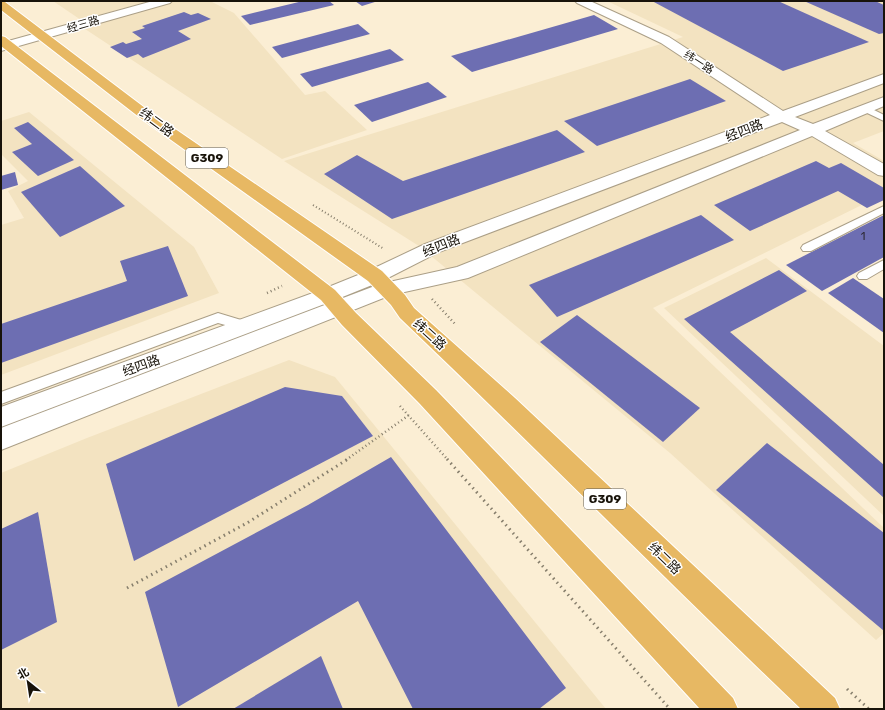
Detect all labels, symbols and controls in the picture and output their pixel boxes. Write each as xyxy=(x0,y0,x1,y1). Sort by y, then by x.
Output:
street label: 经三路 xyxy=(65,14,101,35)
street label: 纬一路 xyxy=(681,48,716,77)
street label: 纬二路 xyxy=(137,105,177,140)
street label: 经四路 xyxy=(723,116,765,144)
road number: G309 xyxy=(186,148,228,168)
house number: 1 xyxy=(861,230,865,243)
street label: 经四路 xyxy=(420,231,462,260)
street label: 纬二路 xyxy=(410,316,449,353)
street label: 经四路 xyxy=(120,352,162,379)
road number: G309 xyxy=(584,489,626,509)
street label: 纬二路 xyxy=(645,539,684,577)
north arrow xyxy=(8,662,48,702)
text: 北 xyxy=(15,665,31,682)

